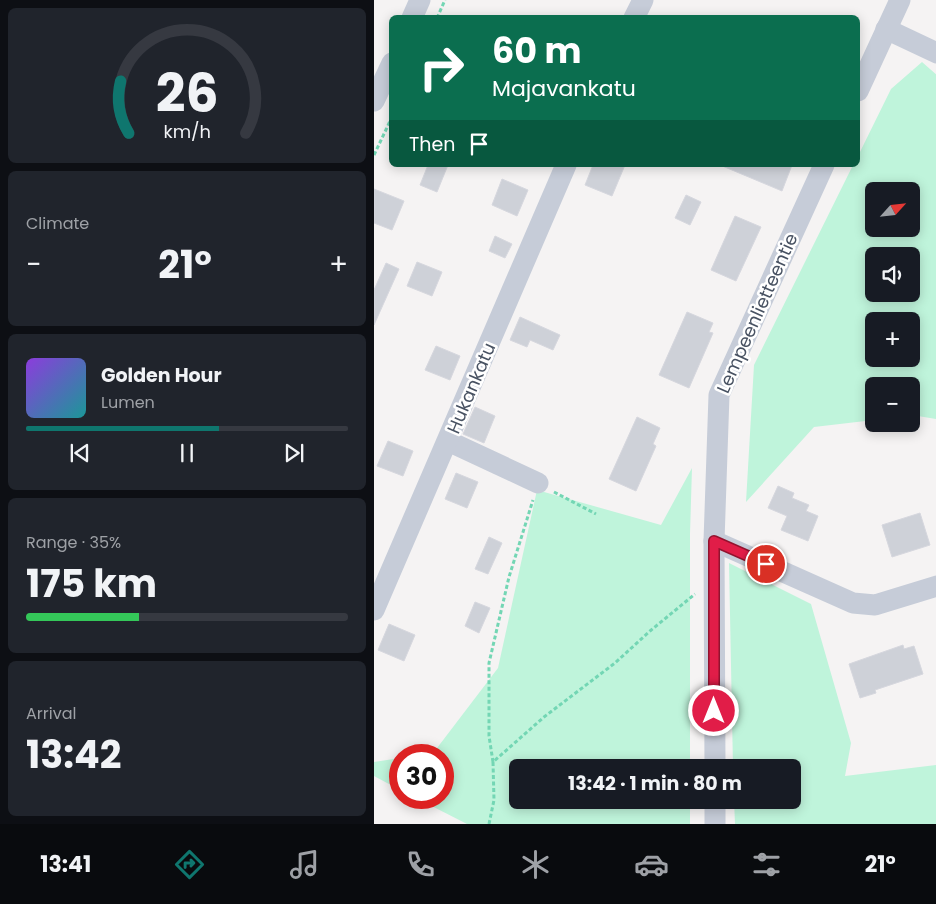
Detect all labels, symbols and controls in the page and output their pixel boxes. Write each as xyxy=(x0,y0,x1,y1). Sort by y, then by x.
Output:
text: 60 m xyxy=(492,26,582,75)
icon: right xyxy=(409,35,474,100)
text: 26 xyxy=(156,57,218,130)
text: Majavankatu xyxy=(492,73,636,104)
text: km/h xyxy=(163,119,211,144)
icon: arrive xyxy=(465,130,493,158)
text: Then xyxy=(409,131,455,158)
north arrow xyxy=(865,182,920,238)
map controls xyxy=(865,182,920,432)
text: Climate xyxy=(26,212,89,235)
street label: Lempeenlietteentie xyxy=(710,229,804,397)
text: 21° xyxy=(158,238,212,291)
text: − xyxy=(26,245,41,284)
text: + xyxy=(329,245,348,284)
button: sound xyxy=(865,247,920,302)
button: + xyxy=(865,312,920,367)
street label: Hukankatu xyxy=(441,339,501,437)
text: Golden Hour xyxy=(101,362,222,389)
button: − xyxy=(865,377,920,432)
text: Lumen xyxy=(101,391,155,414)
icon: previous xyxy=(66,439,94,467)
icon: pause xyxy=(173,439,201,467)
icon: next xyxy=(280,439,308,467)
text: Range · 35% xyxy=(26,531,121,554)
pin xyxy=(745,543,787,585)
icon: arrive xyxy=(752,550,780,578)
text: 175 km xyxy=(26,557,157,610)
position arrow xyxy=(687,684,739,736)
text: Arrival xyxy=(26,702,76,725)
text: 13:42 xyxy=(26,728,122,781)
speed limit sign: 30 xyxy=(389,744,454,809)
text: 13:42 · 1 min · 80 m xyxy=(568,770,742,797)
icon: directions xyxy=(172,847,207,882)
icon: music xyxy=(287,847,322,882)
icon: phone xyxy=(403,847,438,882)
icon: climate xyxy=(518,847,553,882)
icon: car xyxy=(634,847,669,882)
icon: filters xyxy=(749,847,784,882)
text: 13:41 xyxy=(40,849,91,880)
text: 21° xyxy=(865,849,896,880)

